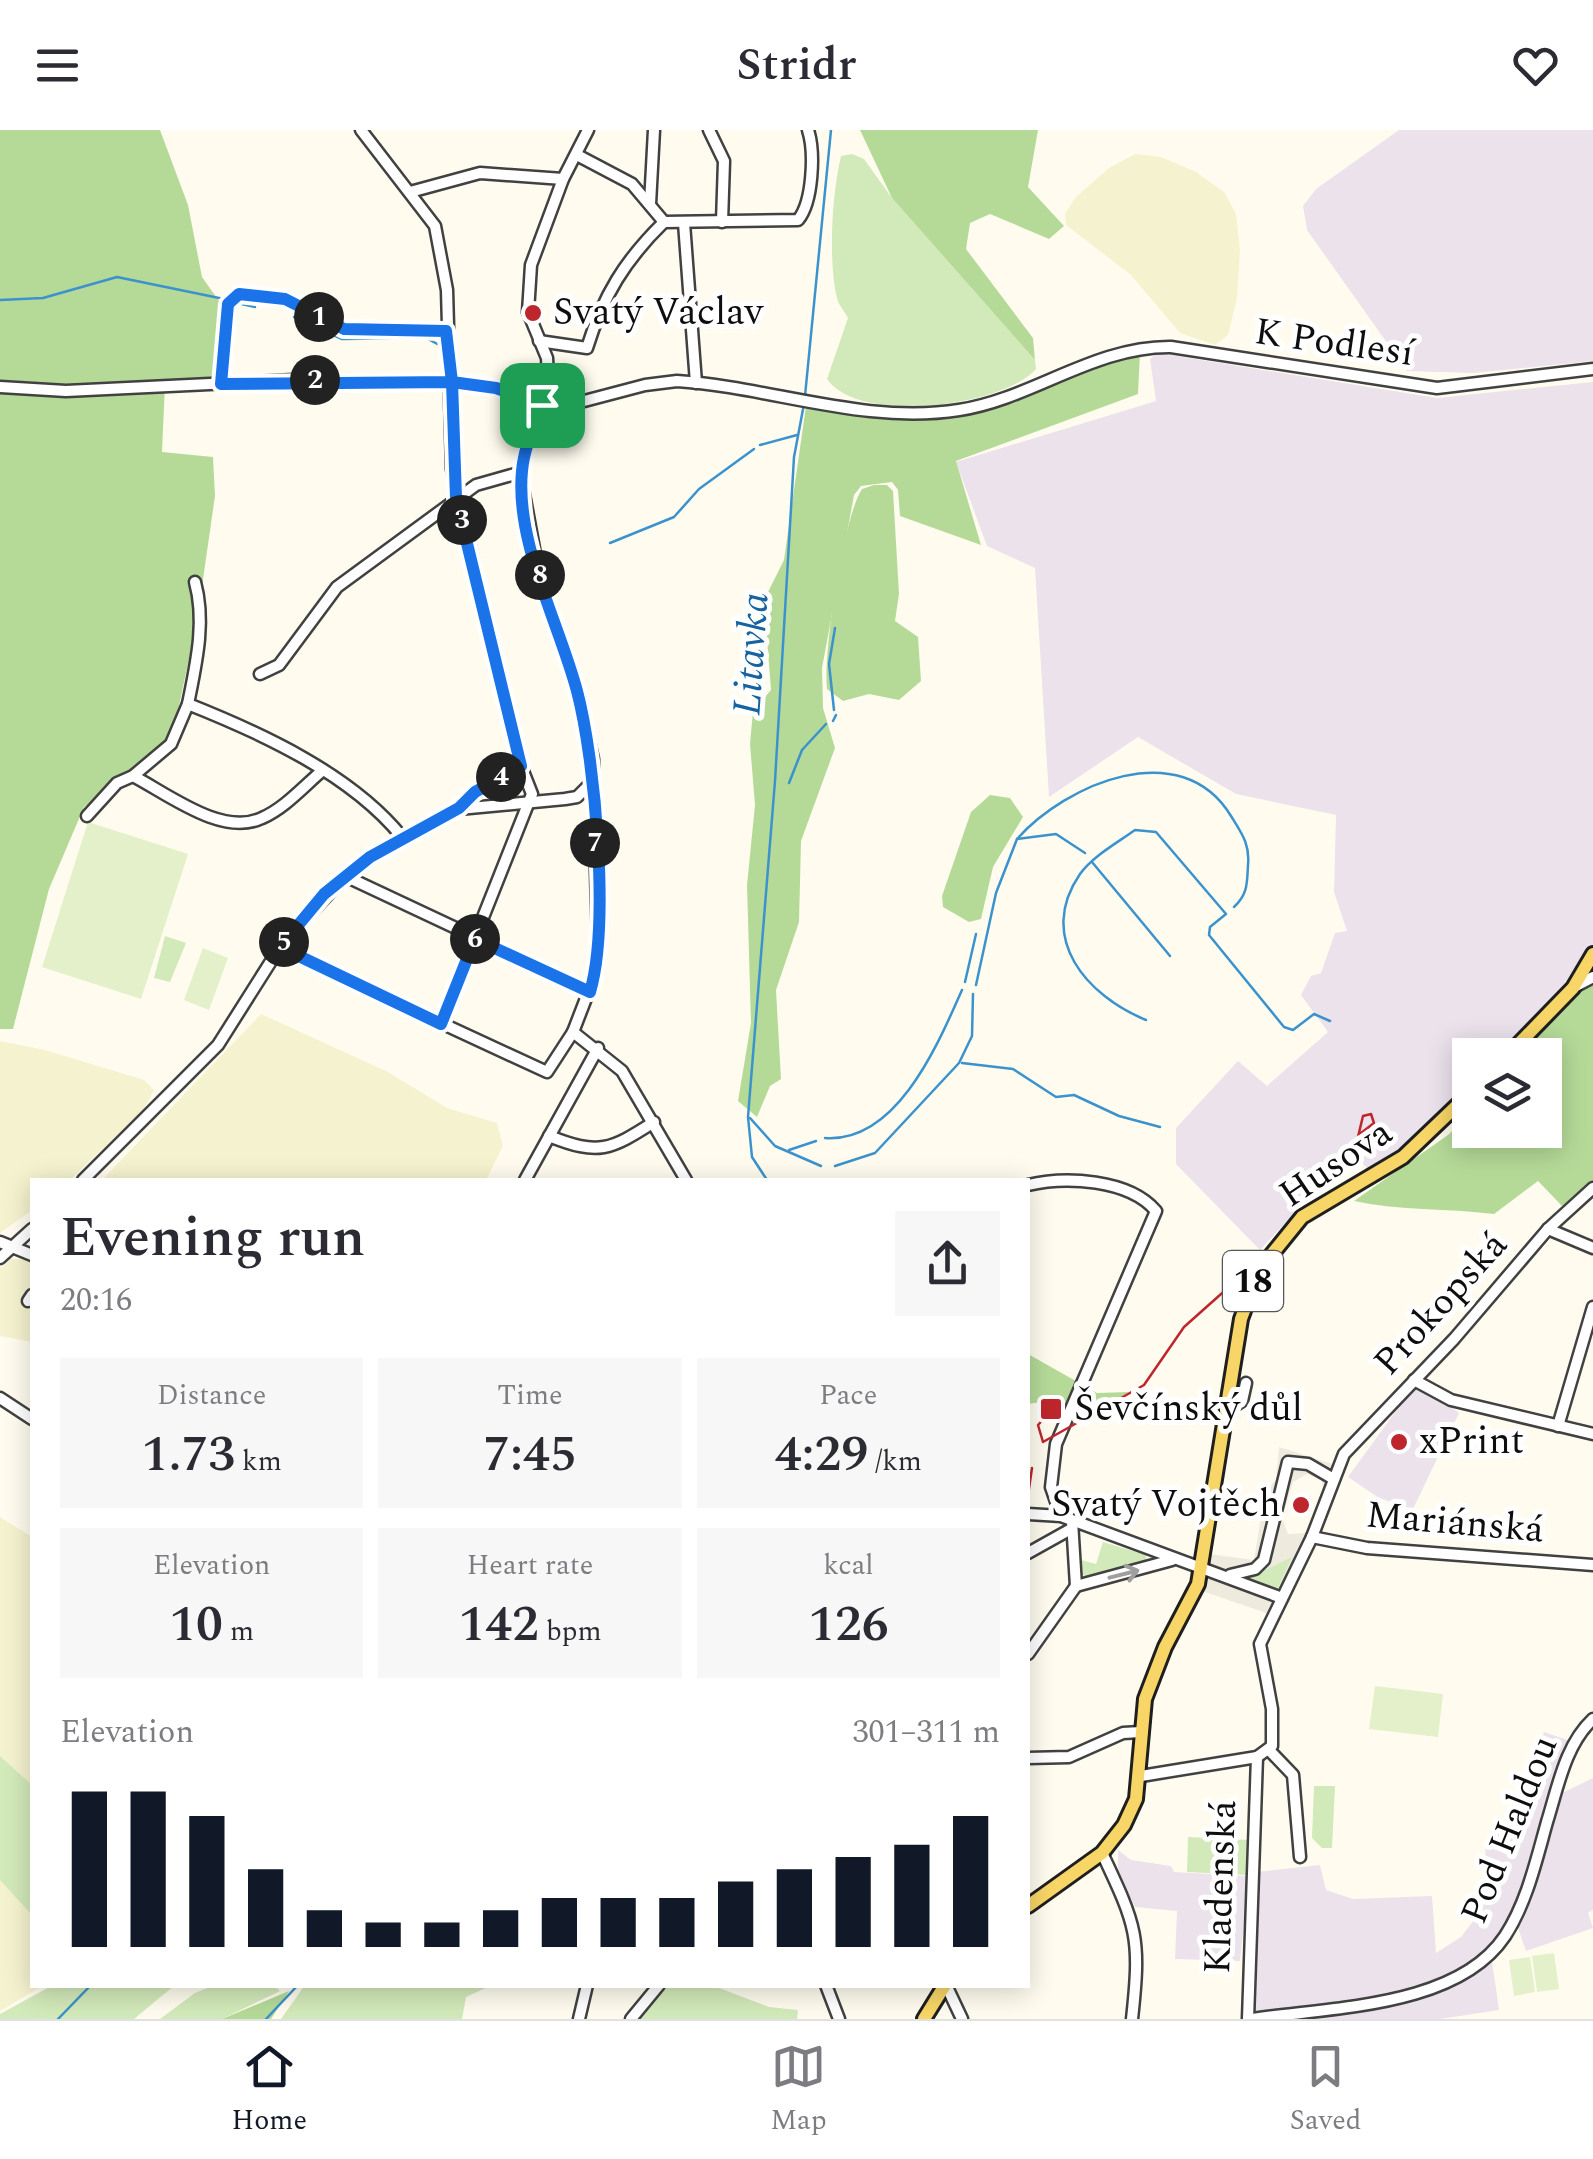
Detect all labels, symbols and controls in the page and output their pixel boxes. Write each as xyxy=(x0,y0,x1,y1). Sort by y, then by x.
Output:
text: Stridr xyxy=(737,31,856,100)
icon: menu xyxy=(30,38,85,93)
icon: heart xyxy=(1508,38,1563,93)
place label: Svatý Václav xyxy=(553,284,765,342)
pin: 1 xyxy=(294,292,344,342)
text: 1 xyxy=(311,295,327,338)
marker: Svatý Václav xyxy=(522,302,544,324)
street label: K Podlesí xyxy=(1251,303,1419,383)
pin: 2 xyxy=(290,355,340,405)
text: 2 xyxy=(307,358,323,401)
pin xyxy=(500,363,585,448)
icon: arrive xyxy=(515,378,570,433)
pin: 3 xyxy=(437,495,487,545)
text: 3 xyxy=(454,498,470,541)
pin: 8 xyxy=(515,550,565,600)
text: 8 xyxy=(532,553,548,596)
water label: Litavka xyxy=(717,590,787,718)
pin: 4 xyxy=(476,752,526,802)
text: 4 xyxy=(493,755,509,798)
pin: 7 xyxy=(570,818,620,868)
text: 7 xyxy=(587,821,603,864)
pin: 6 xyxy=(450,914,500,964)
pin: 5 xyxy=(259,917,309,967)
text: 6 xyxy=(467,917,483,960)
text: 5 xyxy=(276,920,292,963)
map controls xyxy=(1452,1038,1562,1148)
button: layers xyxy=(1452,1038,1562,1148)
street label: Husova xyxy=(1268,1105,1405,1223)
text: Evening run xyxy=(60,1197,365,1280)
button: share xyxy=(895,1211,1000,1316)
street label: Prokopská xyxy=(1360,1218,1522,1389)
road number: 18 xyxy=(1223,1251,1283,1311)
text: 20:16 xyxy=(60,1276,132,1325)
text: Distance xyxy=(157,1374,266,1417)
text: Time xyxy=(497,1374,563,1417)
text: Pace xyxy=(819,1374,877,1417)
place label: Ševčínský důl xyxy=(1074,1380,1303,1438)
marker: Ševčínský důl xyxy=(1038,1396,1064,1422)
place label: xPrint xyxy=(1419,1413,1524,1471)
text: 1.73 xyxy=(142,1417,235,1493)
text: 7:45 xyxy=(483,1417,577,1493)
text: 4:29 xyxy=(775,1417,868,1493)
marker: xPrint xyxy=(1388,1431,1410,1453)
text: km xyxy=(235,1440,282,1483)
text: /km xyxy=(868,1440,922,1483)
place label: Svatý Vojtěch xyxy=(1051,1476,1281,1534)
street label: Mariánská xyxy=(1364,1486,1547,1560)
marker: Svatý Vojtěch xyxy=(1290,1494,1312,1516)
text: Elevation xyxy=(153,1544,270,1587)
text: Heart rate xyxy=(467,1544,593,1587)
text: kcal xyxy=(823,1544,873,1587)
one-way arrow xyxy=(1107,1564,1139,1582)
text: 10 xyxy=(169,1587,223,1663)
text: 142 xyxy=(458,1587,539,1663)
text: 126 xyxy=(808,1587,889,1663)
text: m xyxy=(223,1610,254,1653)
text: bpm xyxy=(539,1610,602,1653)
text: Elevation xyxy=(60,1708,194,1757)
text: 301–311 m xyxy=(852,1708,1000,1757)
street label: Pod Haldou xyxy=(1446,1727,1574,1933)
street label: Kladenská xyxy=(1189,1799,1253,1975)
tab: Home xyxy=(232,2039,307,2142)
tab: Map xyxy=(770,2039,827,2142)
tab: Saved xyxy=(1290,2039,1361,2142)

